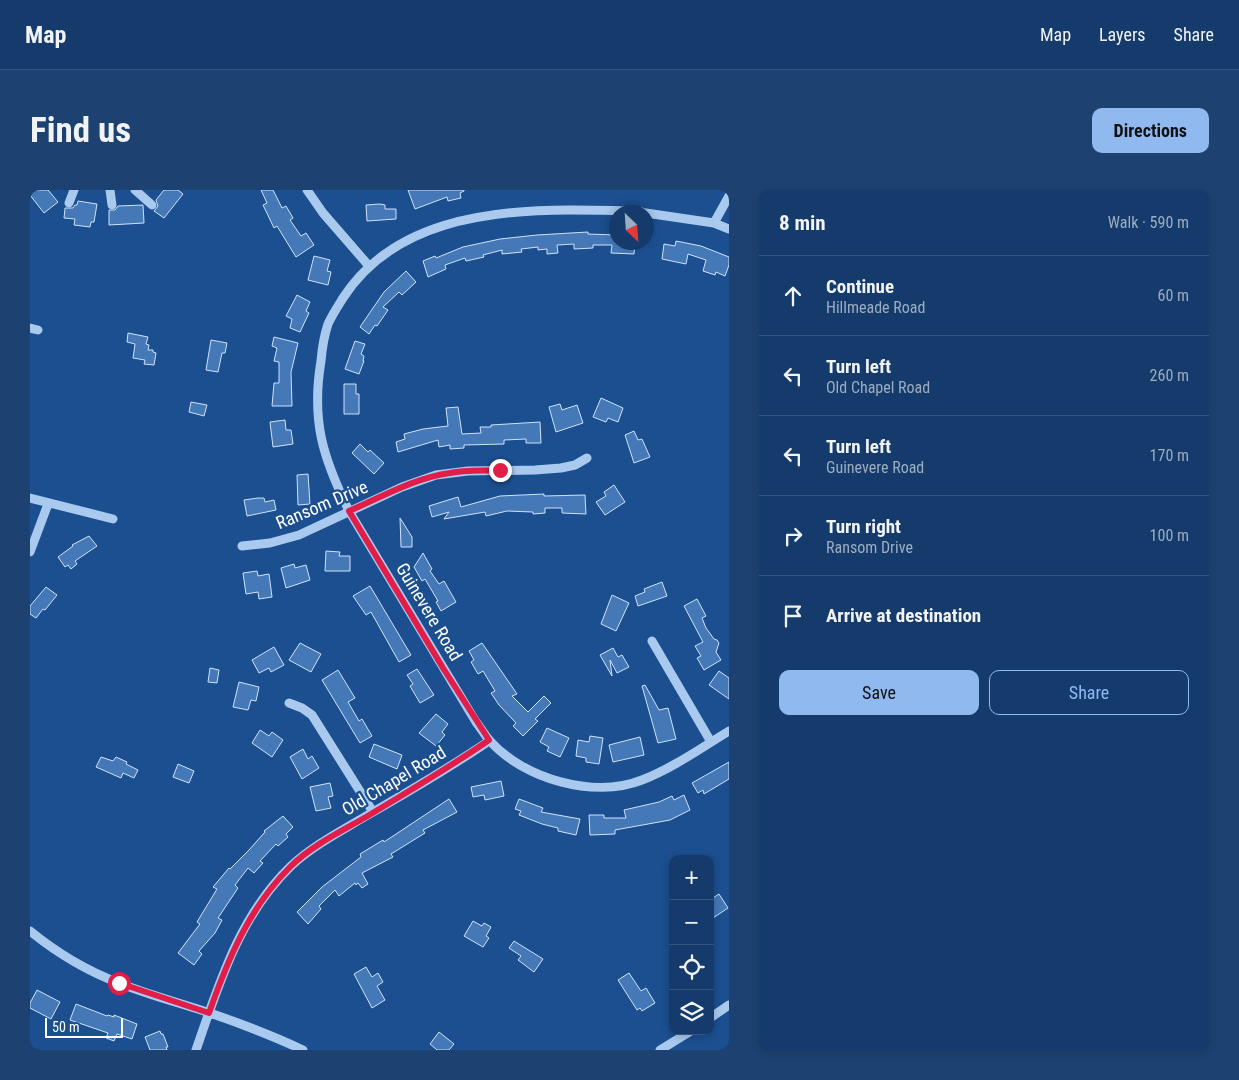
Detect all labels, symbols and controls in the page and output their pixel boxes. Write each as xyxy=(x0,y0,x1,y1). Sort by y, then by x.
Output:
text: Map xyxy=(25,21,66,49)
text: Map xyxy=(1040,24,1071,45)
text: Layers xyxy=(1099,24,1146,45)
text: Share xyxy=(1174,24,1214,45)
button: Directions xyxy=(1092,108,1209,153)
text: Find us xyxy=(30,110,131,151)
north arrow xyxy=(609,205,654,250)
text: 8 min xyxy=(779,211,826,235)
text: Walk · 590 m xyxy=(1108,213,1189,232)
text: Continue xyxy=(826,275,894,298)
icon: ahead xyxy=(779,282,807,310)
text: 60 m xyxy=(1157,286,1189,305)
text: Hillmeade Road xyxy=(826,298,925,317)
text: Turn left xyxy=(826,355,891,378)
icon: left xyxy=(779,362,807,390)
text: 260 m xyxy=(1150,366,1189,385)
text: Old Chapel Road xyxy=(826,378,930,397)
text: Turn left xyxy=(826,435,891,458)
icon: left xyxy=(779,442,807,470)
text: 170 m xyxy=(1150,446,1189,465)
text: Guinevere Road xyxy=(826,458,924,477)
route end xyxy=(489,459,512,482)
street label: Ransom Drive xyxy=(273,476,371,533)
text: Turn right xyxy=(826,515,901,538)
icon: right xyxy=(779,522,807,550)
text: 100 m xyxy=(1150,526,1189,545)
text: Ransom Drive xyxy=(826,538,913,557)
street label: Guinevere Road xyxy=(392,559,467,665)
icon: arrive xyxy=(779,602,807,630)
text: Arrive at destination xyxy=(826,604,981,627)
button: Save xyxy=(779,670,979,715)
button: Share xyxy=(989,670,1189,715)
street label: Old Chapel Road xyxy=(338,741,449,820)
map controls xyxy=(669,855,714,1035)
button: + xyxy=(669,855,714,900)
button: − xyxy=(669,900,714,945)
button: locate xyxy=(669,945,714,990)
route start xyxy=(108,972,131,995)
button: layers xyxy=(669,990,714,1035)
scale bar xyxy=(45,1015,122,1038)
text: 50 m xyxy=(52,1019,80,1035)

